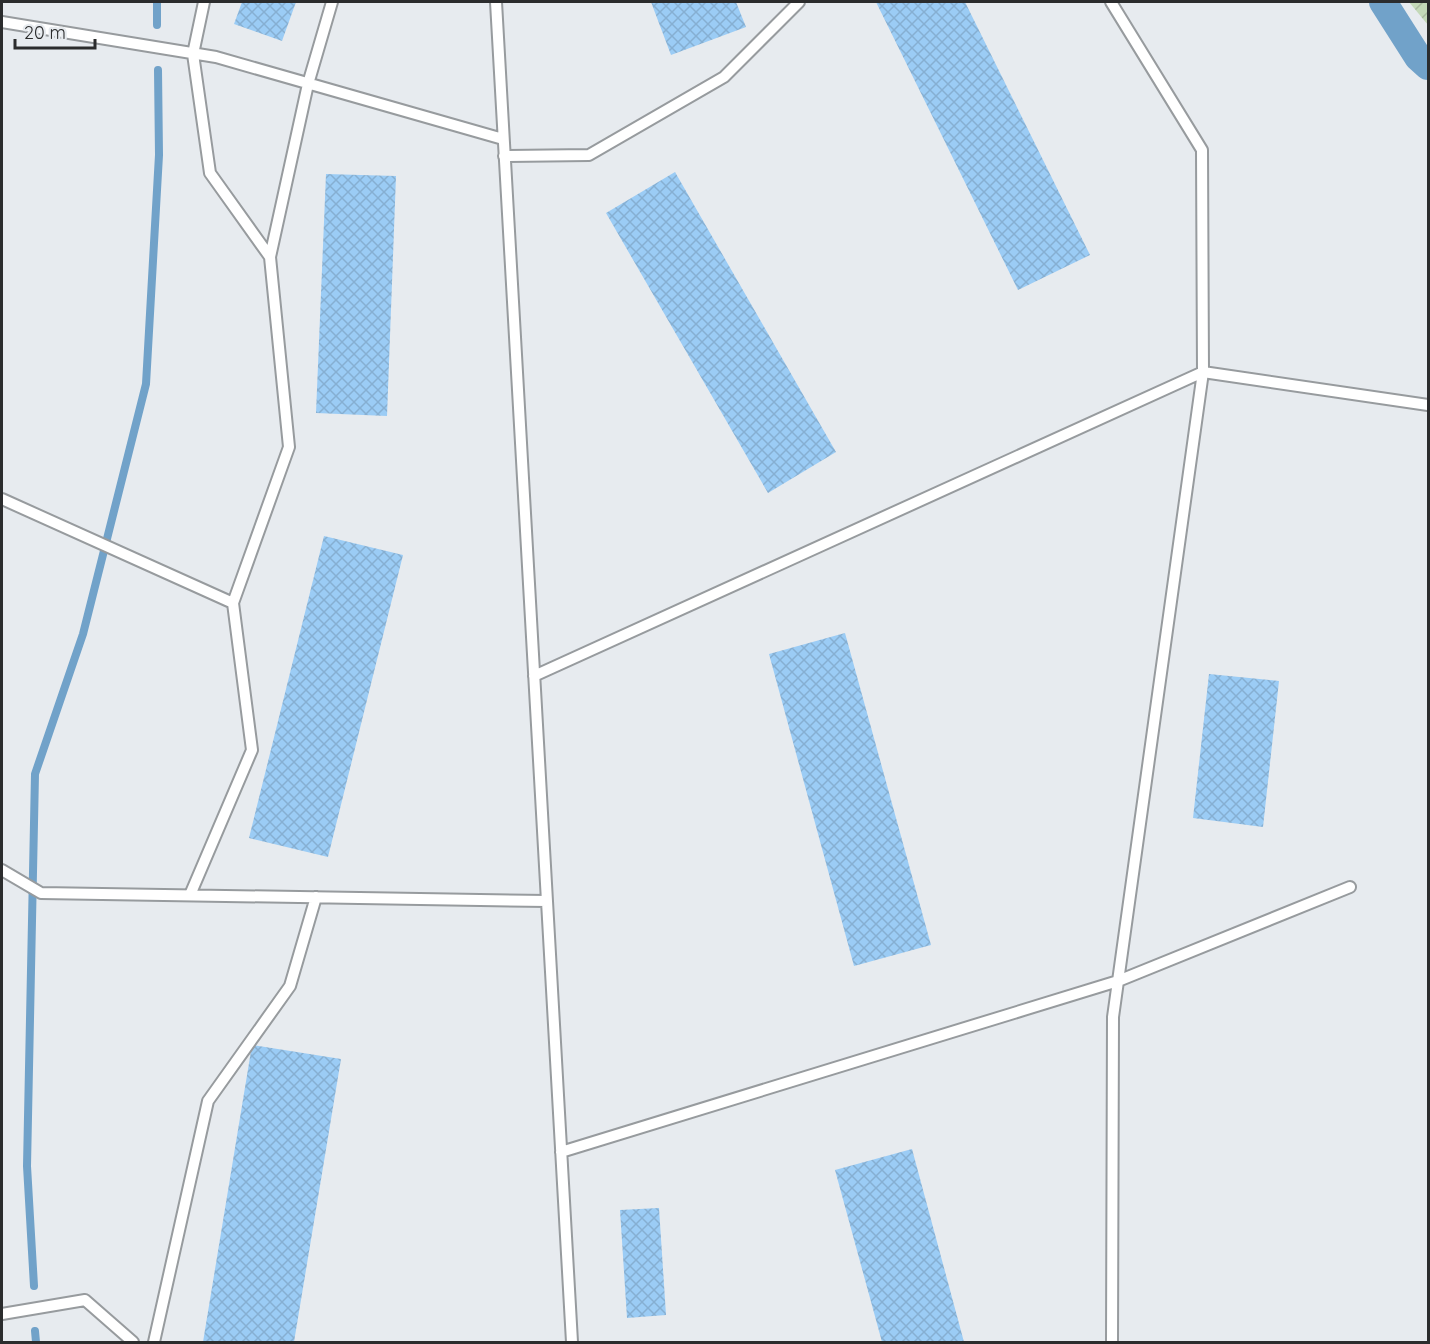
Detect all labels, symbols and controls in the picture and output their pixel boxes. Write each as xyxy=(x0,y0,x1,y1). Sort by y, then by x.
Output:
scale bar xyxy=(15,12,94,50)
text: 20 m xyxy=(24,21,66,44)

